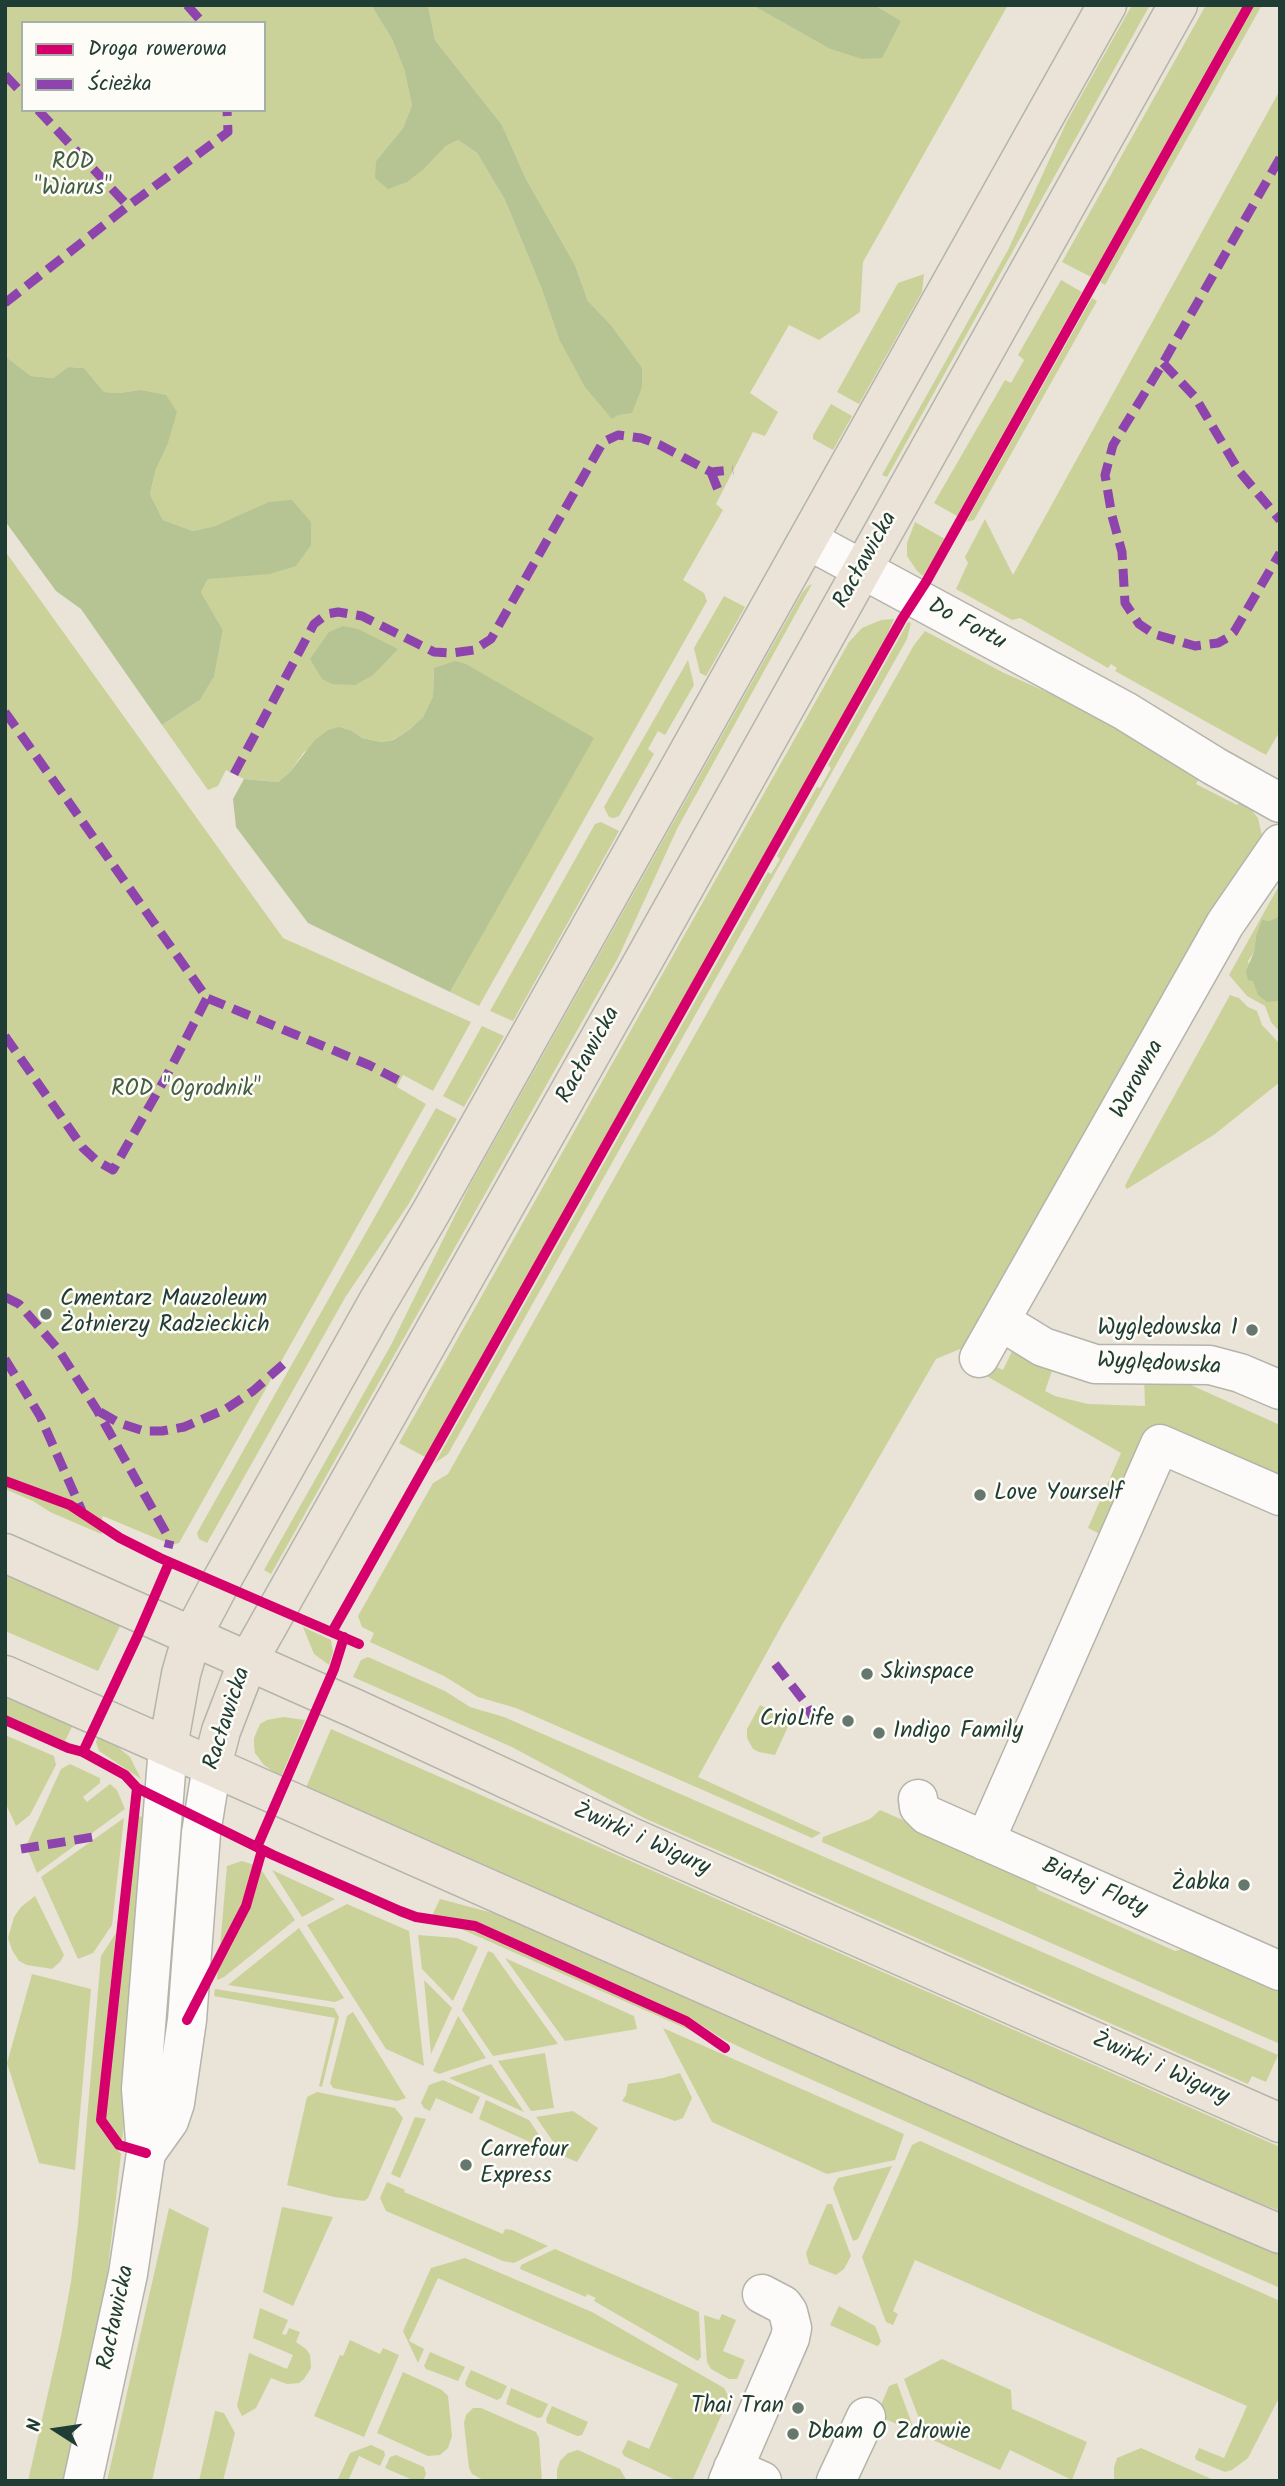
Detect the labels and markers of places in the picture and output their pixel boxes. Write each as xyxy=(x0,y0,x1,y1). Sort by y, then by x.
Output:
place label: Cmentarz Mauzoleum Żołnierzy Radzieckich xyxy=(60,1287,270,1341)
marker: Cmentarz Mauzoleum Żołnierzy Radzieckich xyxy=(38,1306,54,1322)
place label: Wyględowska 1 xyxy=(1097,1316,1238,1344)
marker: Wyględowska 1 xyxy=(1244,1322,1260,1338)
place label: Love Yourself xyxy=(994,1481,1123,1509)
marker: Love Yourself xyxy=(972,1487,988,1503)
place label: Skinspace xyxy=(881,1660,974,1688)
marker: Skinspace xyxy=(859,1666,875,1682)
place label: CrioLife xyxy=(760,1707,834,1735)
marker: CrioLife xyxy=(840,1713,856,1729)
place label: Indigo Family xyxy=(893,1719,1023,1747)
marker: Indigo Family xyxy=(871,1725,887,1741)
place label: Żabka xyxy=(1171,1871,1230,1899)
marker: Żabka xyxy=(1236,1877,1252,1893)
place label: Carrefour Express xyxy=(480,2138,568,2192)
marker: Carrefour Express xyxy=(458,2157,474,2173)
place label: Thai Tran xyxy=(691,2394,784,2422)
marker: Thai Tran xyxy=(790,2400,806,2416)
place label: Dbam O Zdrowie xyxy=(807,2420,971,2448)
marker: Dbam O Zdrowie xyxy=(785,2426,801,2442)

